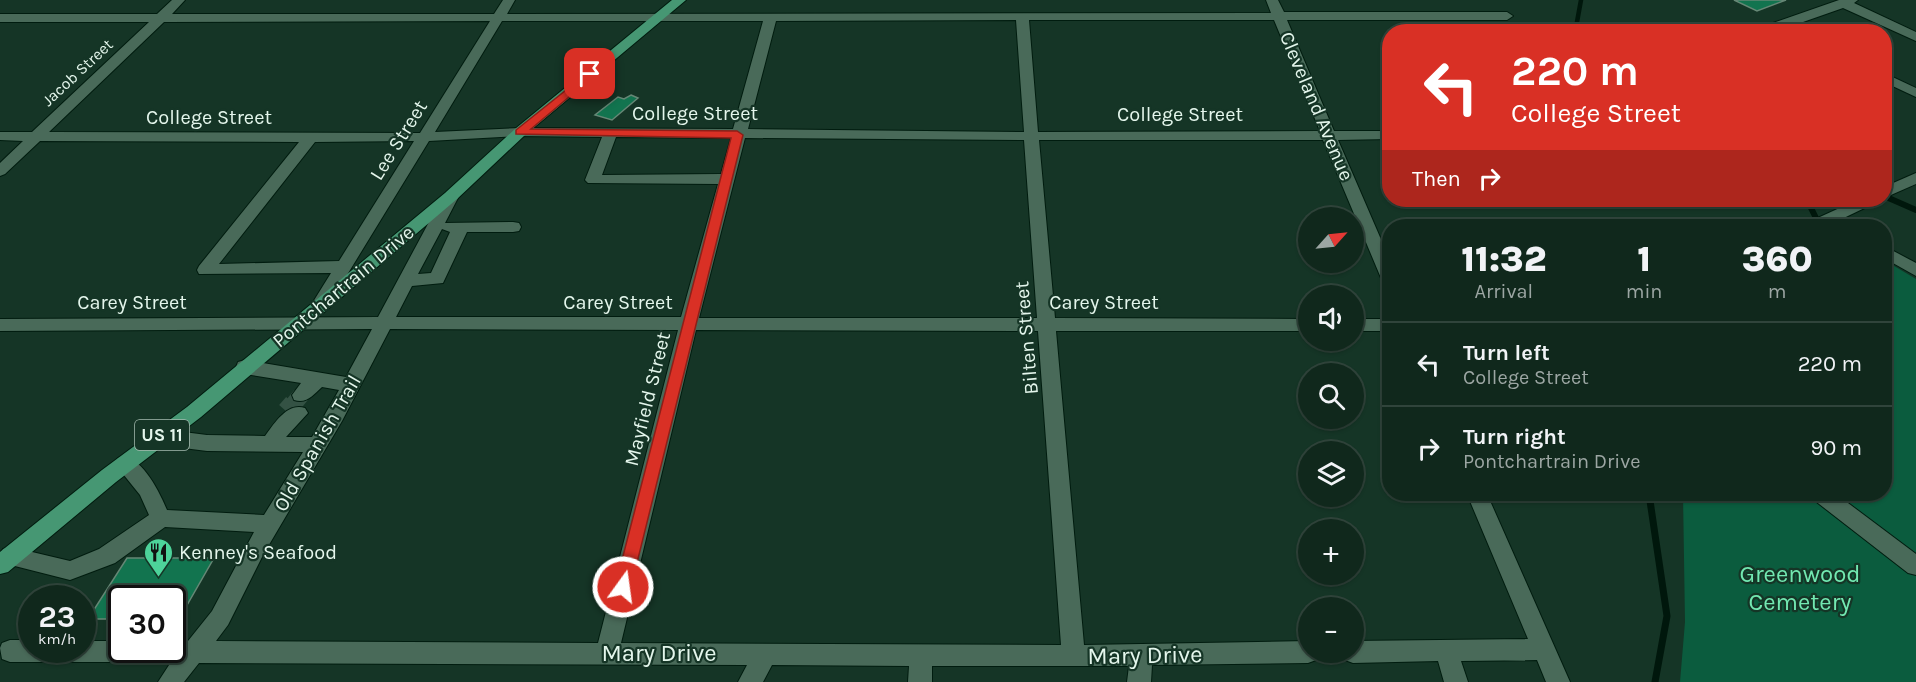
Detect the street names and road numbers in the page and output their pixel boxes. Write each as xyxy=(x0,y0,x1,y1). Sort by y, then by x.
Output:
street label: Cleveland Avenue xyxy=(1275,28,1358,184)
street label: Jacob Street xyxy=(38,35,117,110)
street label: Lee Street xyxy=(365,96,432,184)
street label: College Street xyxy=(632,102,758,125)
street label: College Street xyxy=(1117,103,1243,126)
street label: College Street xyxy=(146,106,272,129)
street label: Pontchartrain Drive xyxy=(268,221,419,352)
street label: Bilten Street xyxy=(1010,280,1043,395)
street label: Carey Street xyxy=(77,291,187,314)
street label: Carey Street xyxy=(563,291,673,314)
street label: Carey Street xyxy=(1049,291,1159,314)
street label: Mayfield Street xyxy=(620,329,675,469)
street label: Old Spanish Trail xyxy=(269,371,366,516)
road number: US 11 xyxy=(135,420,189,450)
street label: Mary Drive xyxy=(601,639,717,667)
street label: Mary Drive xyxy=(1087,640,1203,670)

